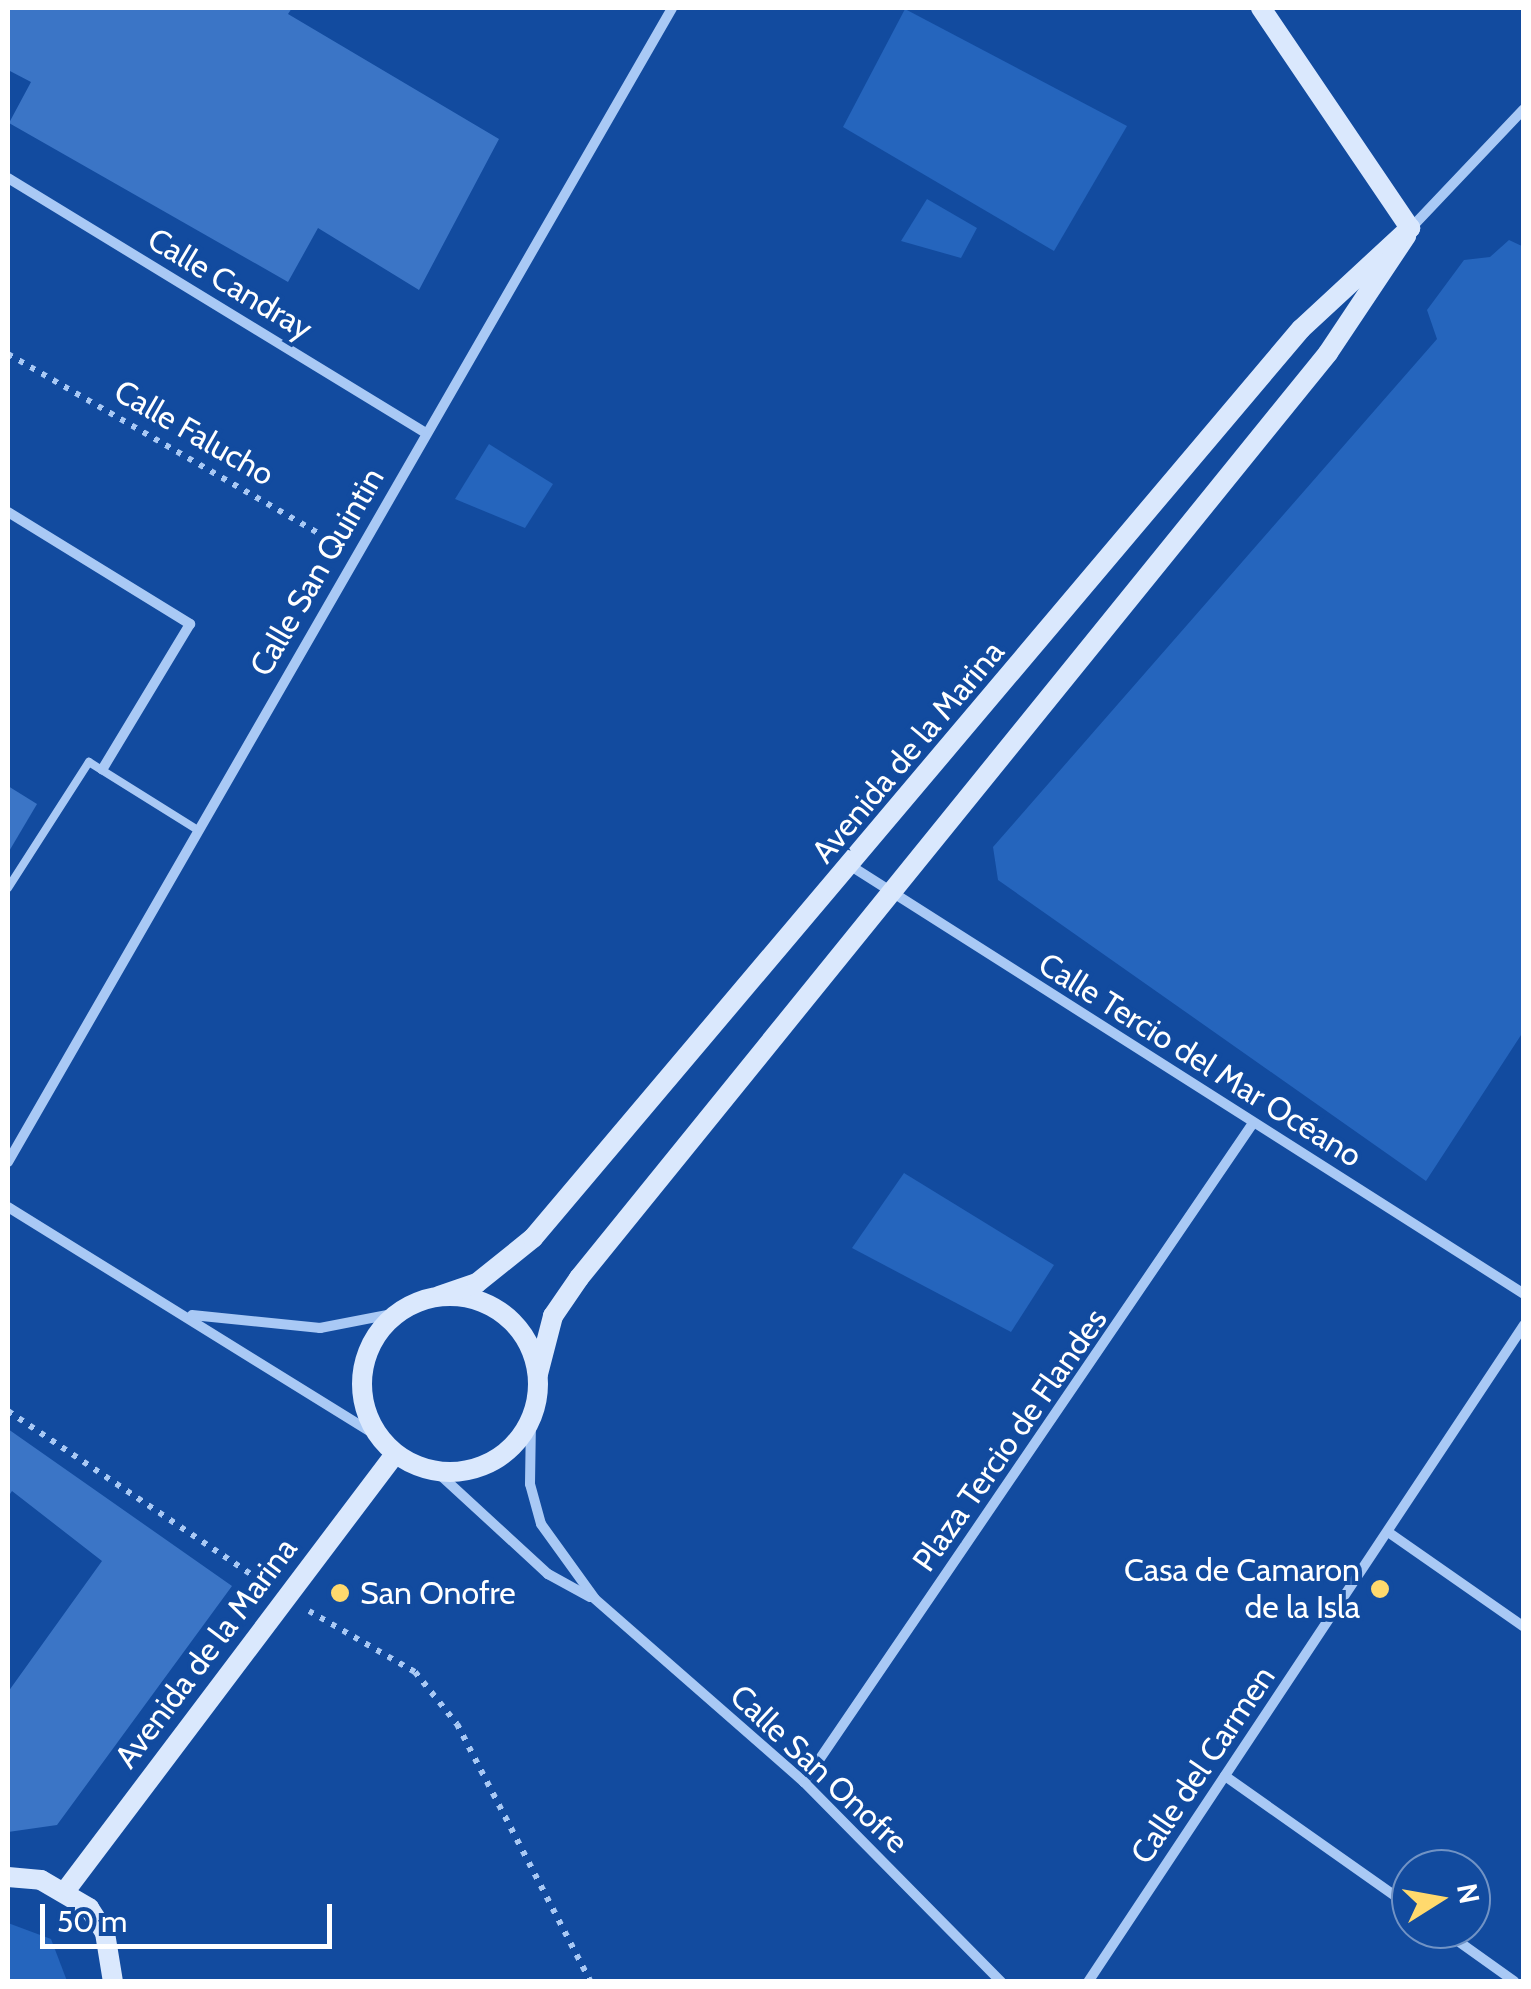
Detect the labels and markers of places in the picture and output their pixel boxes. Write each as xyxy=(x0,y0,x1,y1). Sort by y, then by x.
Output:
place label: Casa de Camaron de la Isla xyxy=(1124,1552,1360,1627)
place label: San Onofre xyxy=(360,1574,516,1612)
marker: Casa de Camaron de la Isla xyxy=(1369,1578,1391,1600)
marker: San Onofre xyxy=(329,1582,351,1604)

